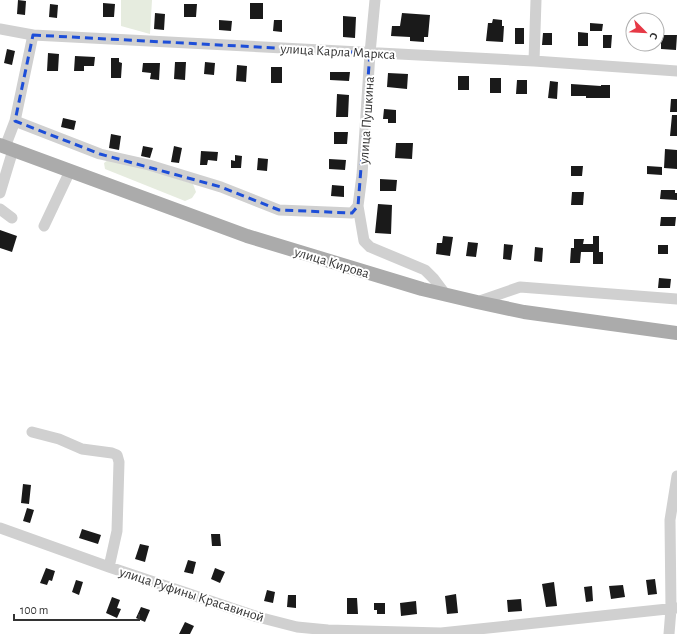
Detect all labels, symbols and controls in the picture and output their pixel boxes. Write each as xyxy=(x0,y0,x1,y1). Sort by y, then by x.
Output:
north arrow xyxy=(625,12,665,52)
text: С xyxy=(647,31,660,41)
street label: улица Карла Маркса xyxy=(279,42,396,62)
street label: улица Пушкина xyxy=(357,75,377,165)
street label: улица Кирова xyxy=(292,245,371,281)
street label: улица Руфины Красавиной xyxy=(117,565,266,625)
scale bar xyxy=(14,596,139,622)
text: 100 m xyxy=(20,604,48,616)

